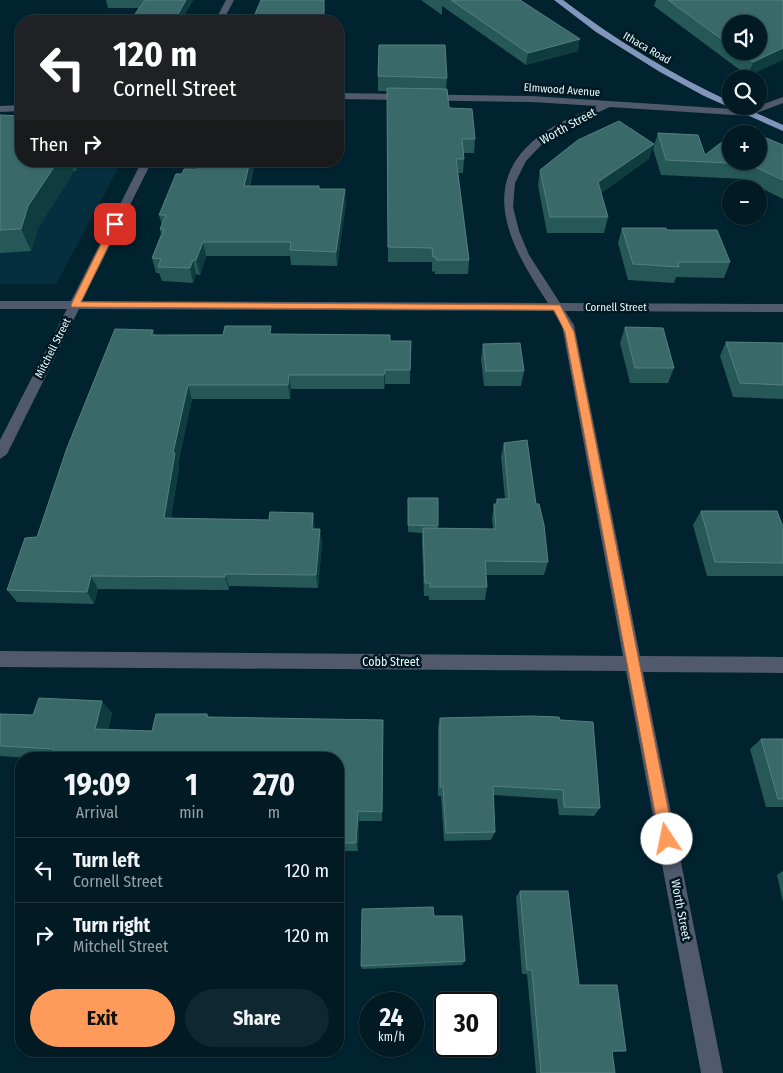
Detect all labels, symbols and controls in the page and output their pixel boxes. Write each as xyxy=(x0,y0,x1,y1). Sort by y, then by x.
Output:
map controls xyxy=(722,15,767,225)
button: sound xyxy=(722,15,767,60)
street label: Ithaca Road xyxy=(621,29,673,67)
text: 120 m xyxy=(113,33,197,75)
icon: left xyxy=(30,35,95,100)
button: search xyxy=(722,70,767,115)
text: Cornell Street xyxy=(113,75,236,102)
street label: Elmwood Avenue xyxy=(523,81,601,99)
street label: Worth Street xyxy=(538,105,599,147)
button: + xyxy=(722,125,767,170)
icon: right xyxy=(78,130,106,158)
text: Then xyxy=(30,133,68,156)
button: − xyxy=(722,180,767,225)
pin xyxy=(94,203,136,245)
icon: arrive xyxy=(101,210,129,238)
street label: Cornell Street xyxy=(585,301,647,314)
street label: Mitchell Street xyxy=(32,316,74,380)
street label: Cobb Street xyxy=(362,655,420,669)
text: 19:09 xyxy=(64,767,130,803)
text: 1 xyxy=(185,767,198,803)
text: 270 xyxy=(253,767,295,803)
text: Arrival xyxy=(76,803,118,822)
text: min xyxy=(179,803,204,822)
text: m xyxy=(268,803,280,822)
position arrow xyxy=(640,812,692,864)
text: Turn left xyxy=(73,849,140,872)
icon: left xyxy=(30,856,58,884)
text: 120 m xyxy=(284,859,329,882)
text: Cornell Street xyxy=(73,872,163,891)
street label: Worth Street xyxy=(668,878,694,942)
text: Turn right xyxy=(73,914,150,937)
icon: right xyxy=(30,921,58,949)
text: 120 m xyxy=(284,924,329,947)
text: Mitchell Street xyxy=(73,937,168,956)
button: Exit xyxy=(30,989,175,1047)
button: Share xyxy=(185,989,329,1047)
speed limit sign: 30 xyxy=(434,992,499,1057)
text: 24 xyxy=(380,1003,403,1033)
text: km/h xyxy=(378,1030,405,1044)

